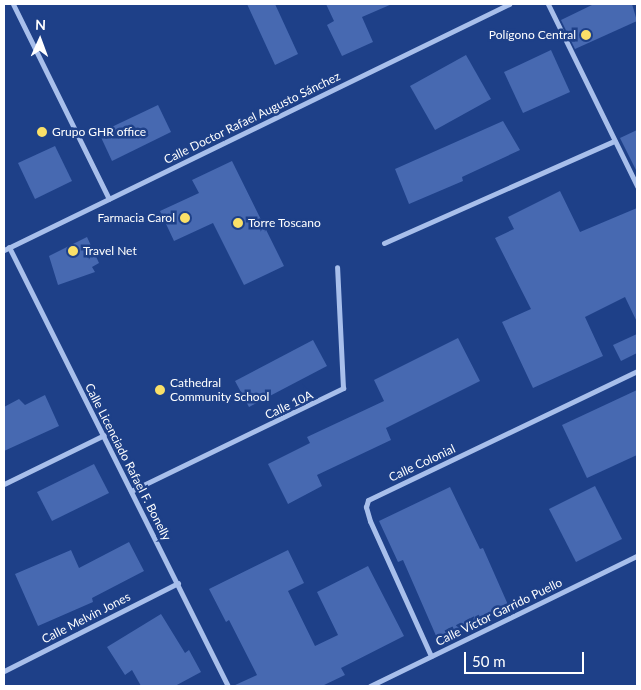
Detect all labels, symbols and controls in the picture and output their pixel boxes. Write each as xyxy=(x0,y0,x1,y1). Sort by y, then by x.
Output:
north arrow xyxy=(15,15,65,65)
text: N xyxy=(35,16,46,33)
place label: Polígono Central xyxy=(489,28,576,42)
marker: Polígono Central xyxy=(580,29,592,41)
street label: Calle Doctor Rafael Augusto Sánchez xyxy=(161,69,343,167)
place label: Grupo GHR office xyxy=(52,125,146,139)
marker: Grupo GHR office xyxy=(36,126,48,138)
place label: Farmacia Carol xyxy=(98,211,175,225)
marker: Farmacia Carol xyxy=(179,212,191,224)
place label: Torre Toscano xyxy=(248,216,321,230)
marker: Torre Toscano xyxy=(232,217,244,229)
place label: Travel Net xyxy=(83,244,137,258)
marker: Travel Net xyxy=(67,245,79,257)
place label: Cathedral Community School xyxy=(170,376,270,404)
street label: Calle Licenciado Rafael F. Bonelly xyxy=(82,381,174,543)
marker: Cathedral Community School xyxy=(154,384,166,396)
street label: Calle 10A xyxy=(263,388,315,422)
street label: Calle Colonial xyxy=(386,441,458,485)
street label: Calle Víctor Garrido Puello xyxy=(433,575,565,649)
street label: Calle Melvin Jones xyxy=(39,589,133,647)
scale bar xyxy=(466,642,586,674)
text: 50 m xyxy=(472,652,506,670)

